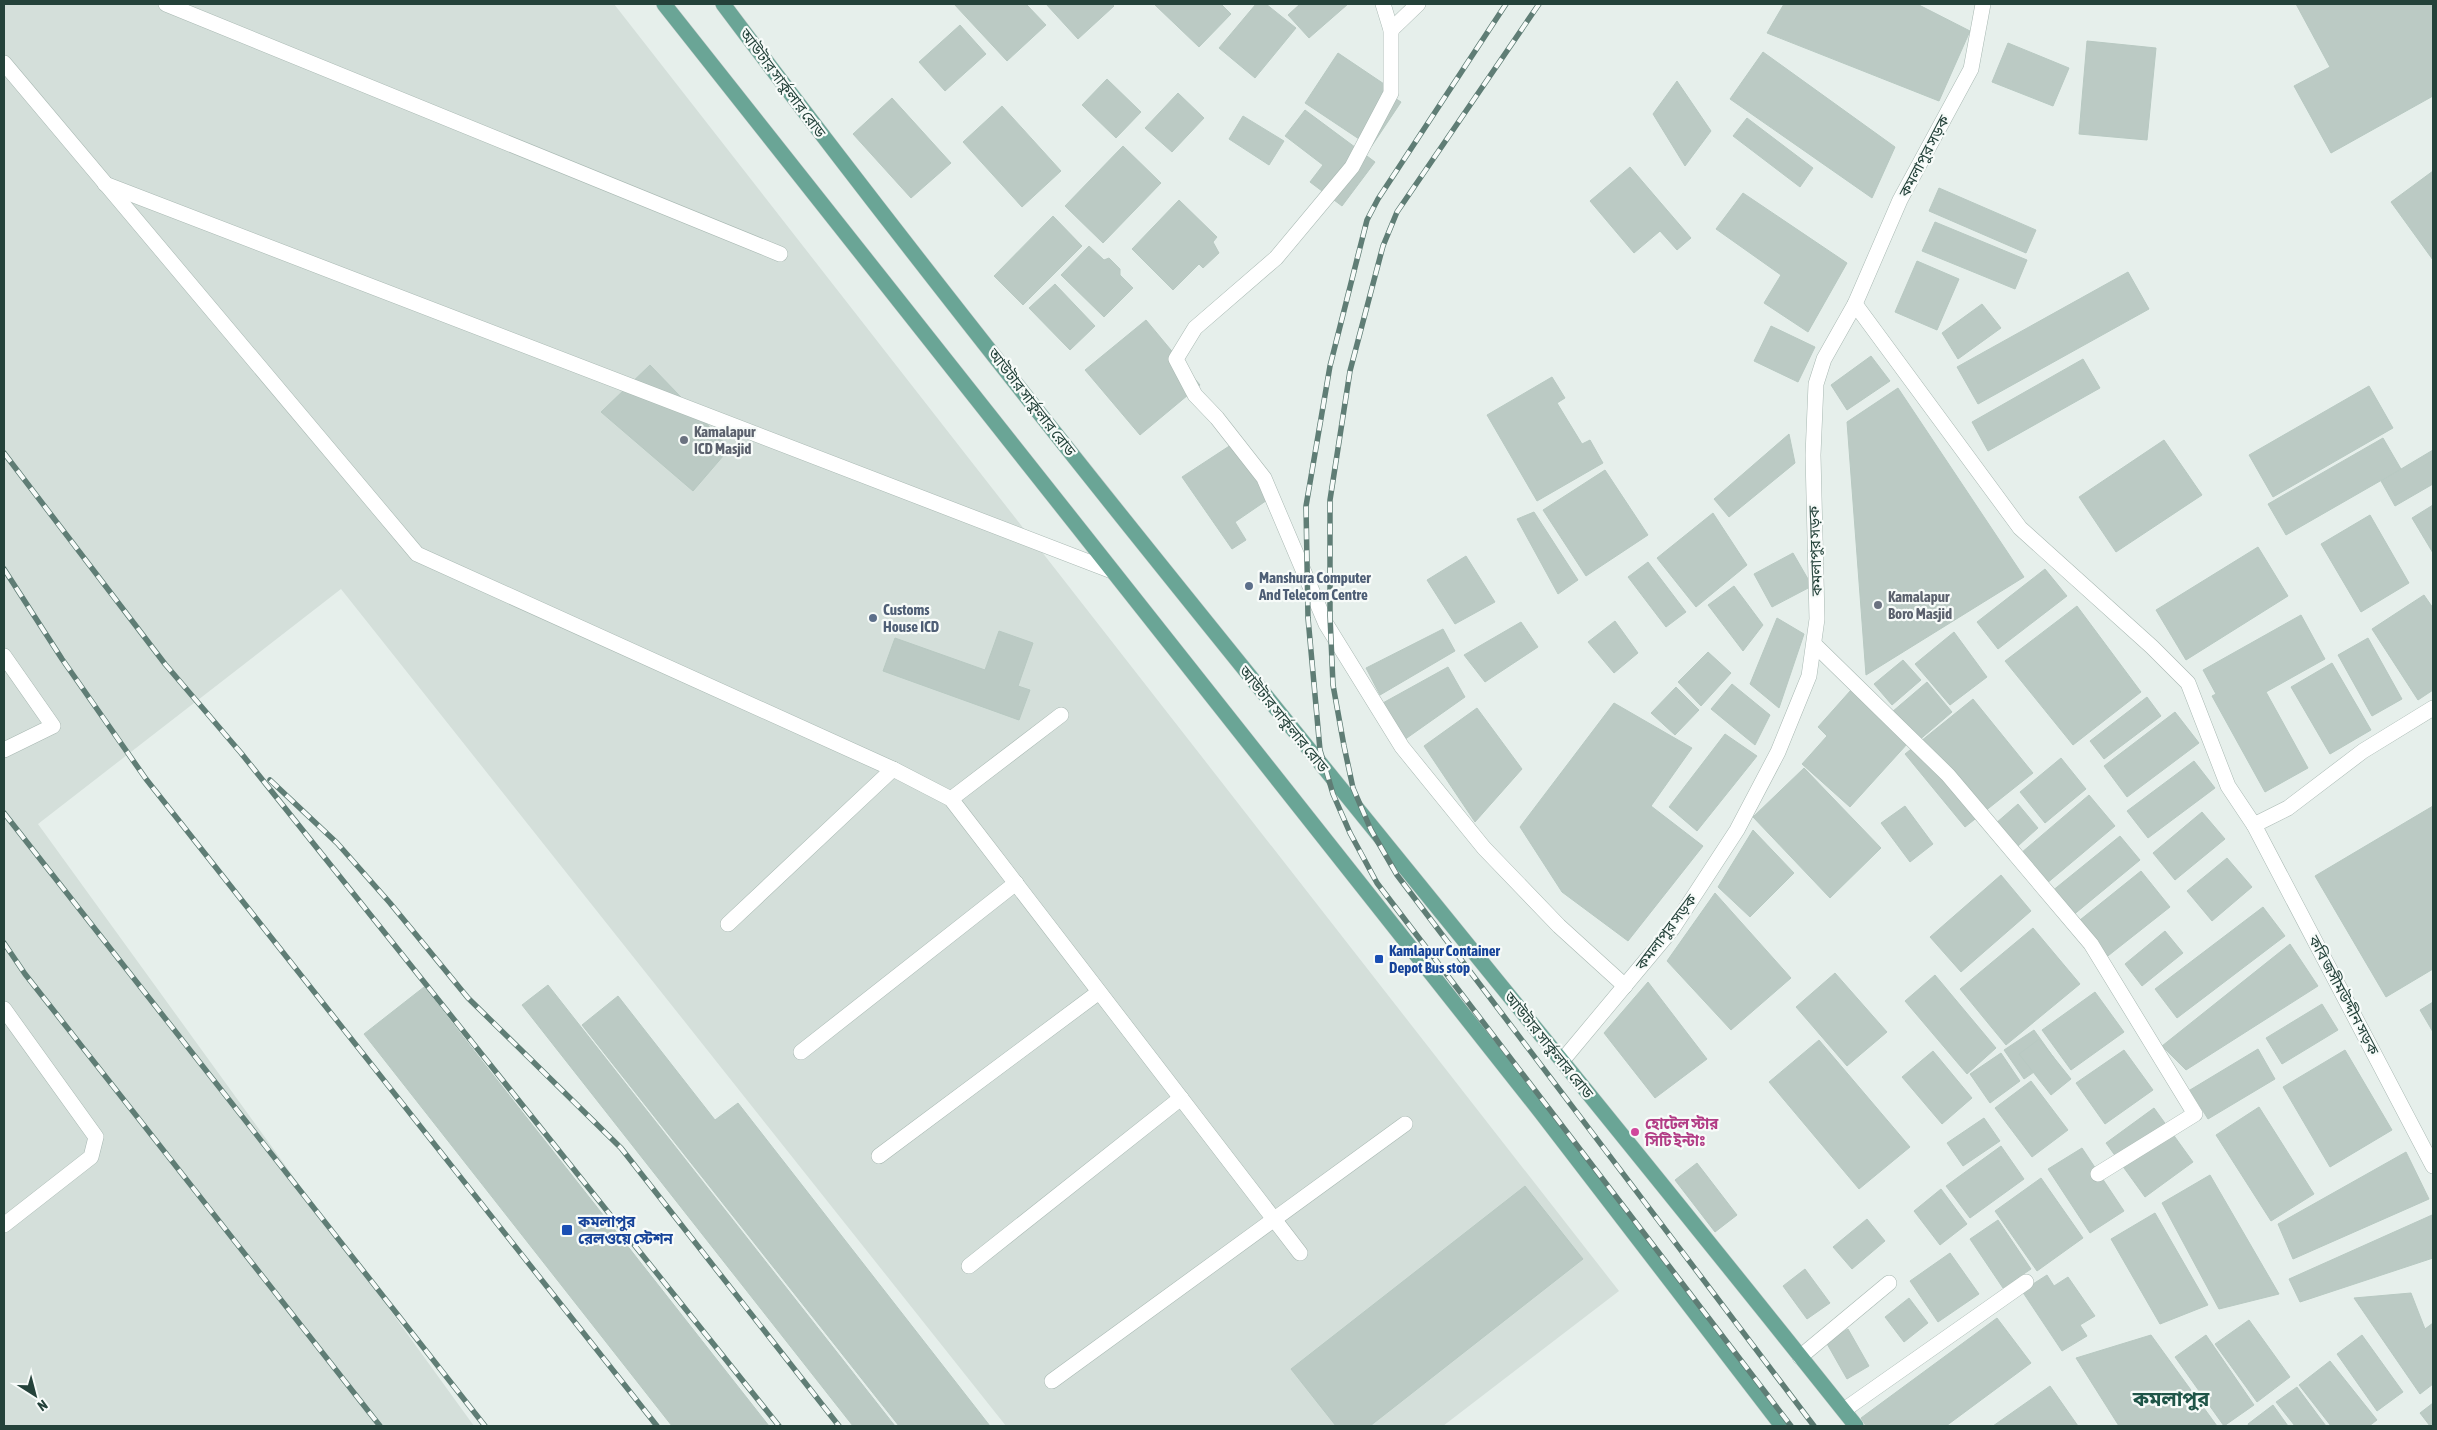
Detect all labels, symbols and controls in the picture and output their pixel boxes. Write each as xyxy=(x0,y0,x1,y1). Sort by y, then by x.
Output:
street label: আউটার সার্কুলার রোড xyxy=(735,25,830,142)
street label: কমলাপুর সড়ক xyxy=(1895,111,1954,201)
street label: আউটার সার্কুলার রোড xyxy=(983,344,1079,460)
place label: Kamalapur ICD Masjid xyxy=(694,423,756,457)
marker: Kamalapur ICD Masjid xyxy=(678,434,690,446)
street label: কমলাপুর সড়ক xyxy=(1805,505,1826,597)
place label: Manshura Computer And Telecom Centre xyxy=(1258,569,1371,603)
marker: Manshura Computer And Telecom Centre xyxy=(1243,580,1255,592)
place label: Kamalapur Boro Masjid xyxy=(1888,588,1952,622)
marker: Kamalapur Boro Masjid xyxy=(1872,599,1884,611)
place label: Customs House ICD xyxy=(883,601,939,635)
marker: Customs House ICD xyxy=(867,612,879,624)
street label: আউটার সার্কুলার রোড xyxy=(1235,662,1332,776)
street label: কমলাপুর সড়ক xyxy=(1631,890,1701,974)
street label: কবি জসীমউদ্দীন সড়ক xyxy=(2305,932,2383,1058)
place label: Kamlapur Container Depot Bus stop xyxy=(1389,942,1501,976)
marker: Kamlapur Container Depot Bus stop xyxy=(1373,953,1385,965)
street label: আউটার সার্কুলার রোড xyxy=(1500,988,1597,1102)
place label: হোটেল স্টার সিটি ইন্টাঃ xyxy=(1644,1115,1719,1149)
marker: হোটেল স্টার সিটি ইন্টাঃ xyxy=(1629,1126,1641,1138)
place label: কমলাপুর রেলওয়ে স্টেশন xyxy=(577,1213,674,1247)
marker: কমলাপুর রেলওয়ে স্টেশন xyxy=(560,1223,574,1237)
north arrow xyxy=(10,1370,60,1420)
district label: কমলাপুর xyxy=(2132,1387,2210,1411)
text: N xyxy=(35,1397,51,1414)

